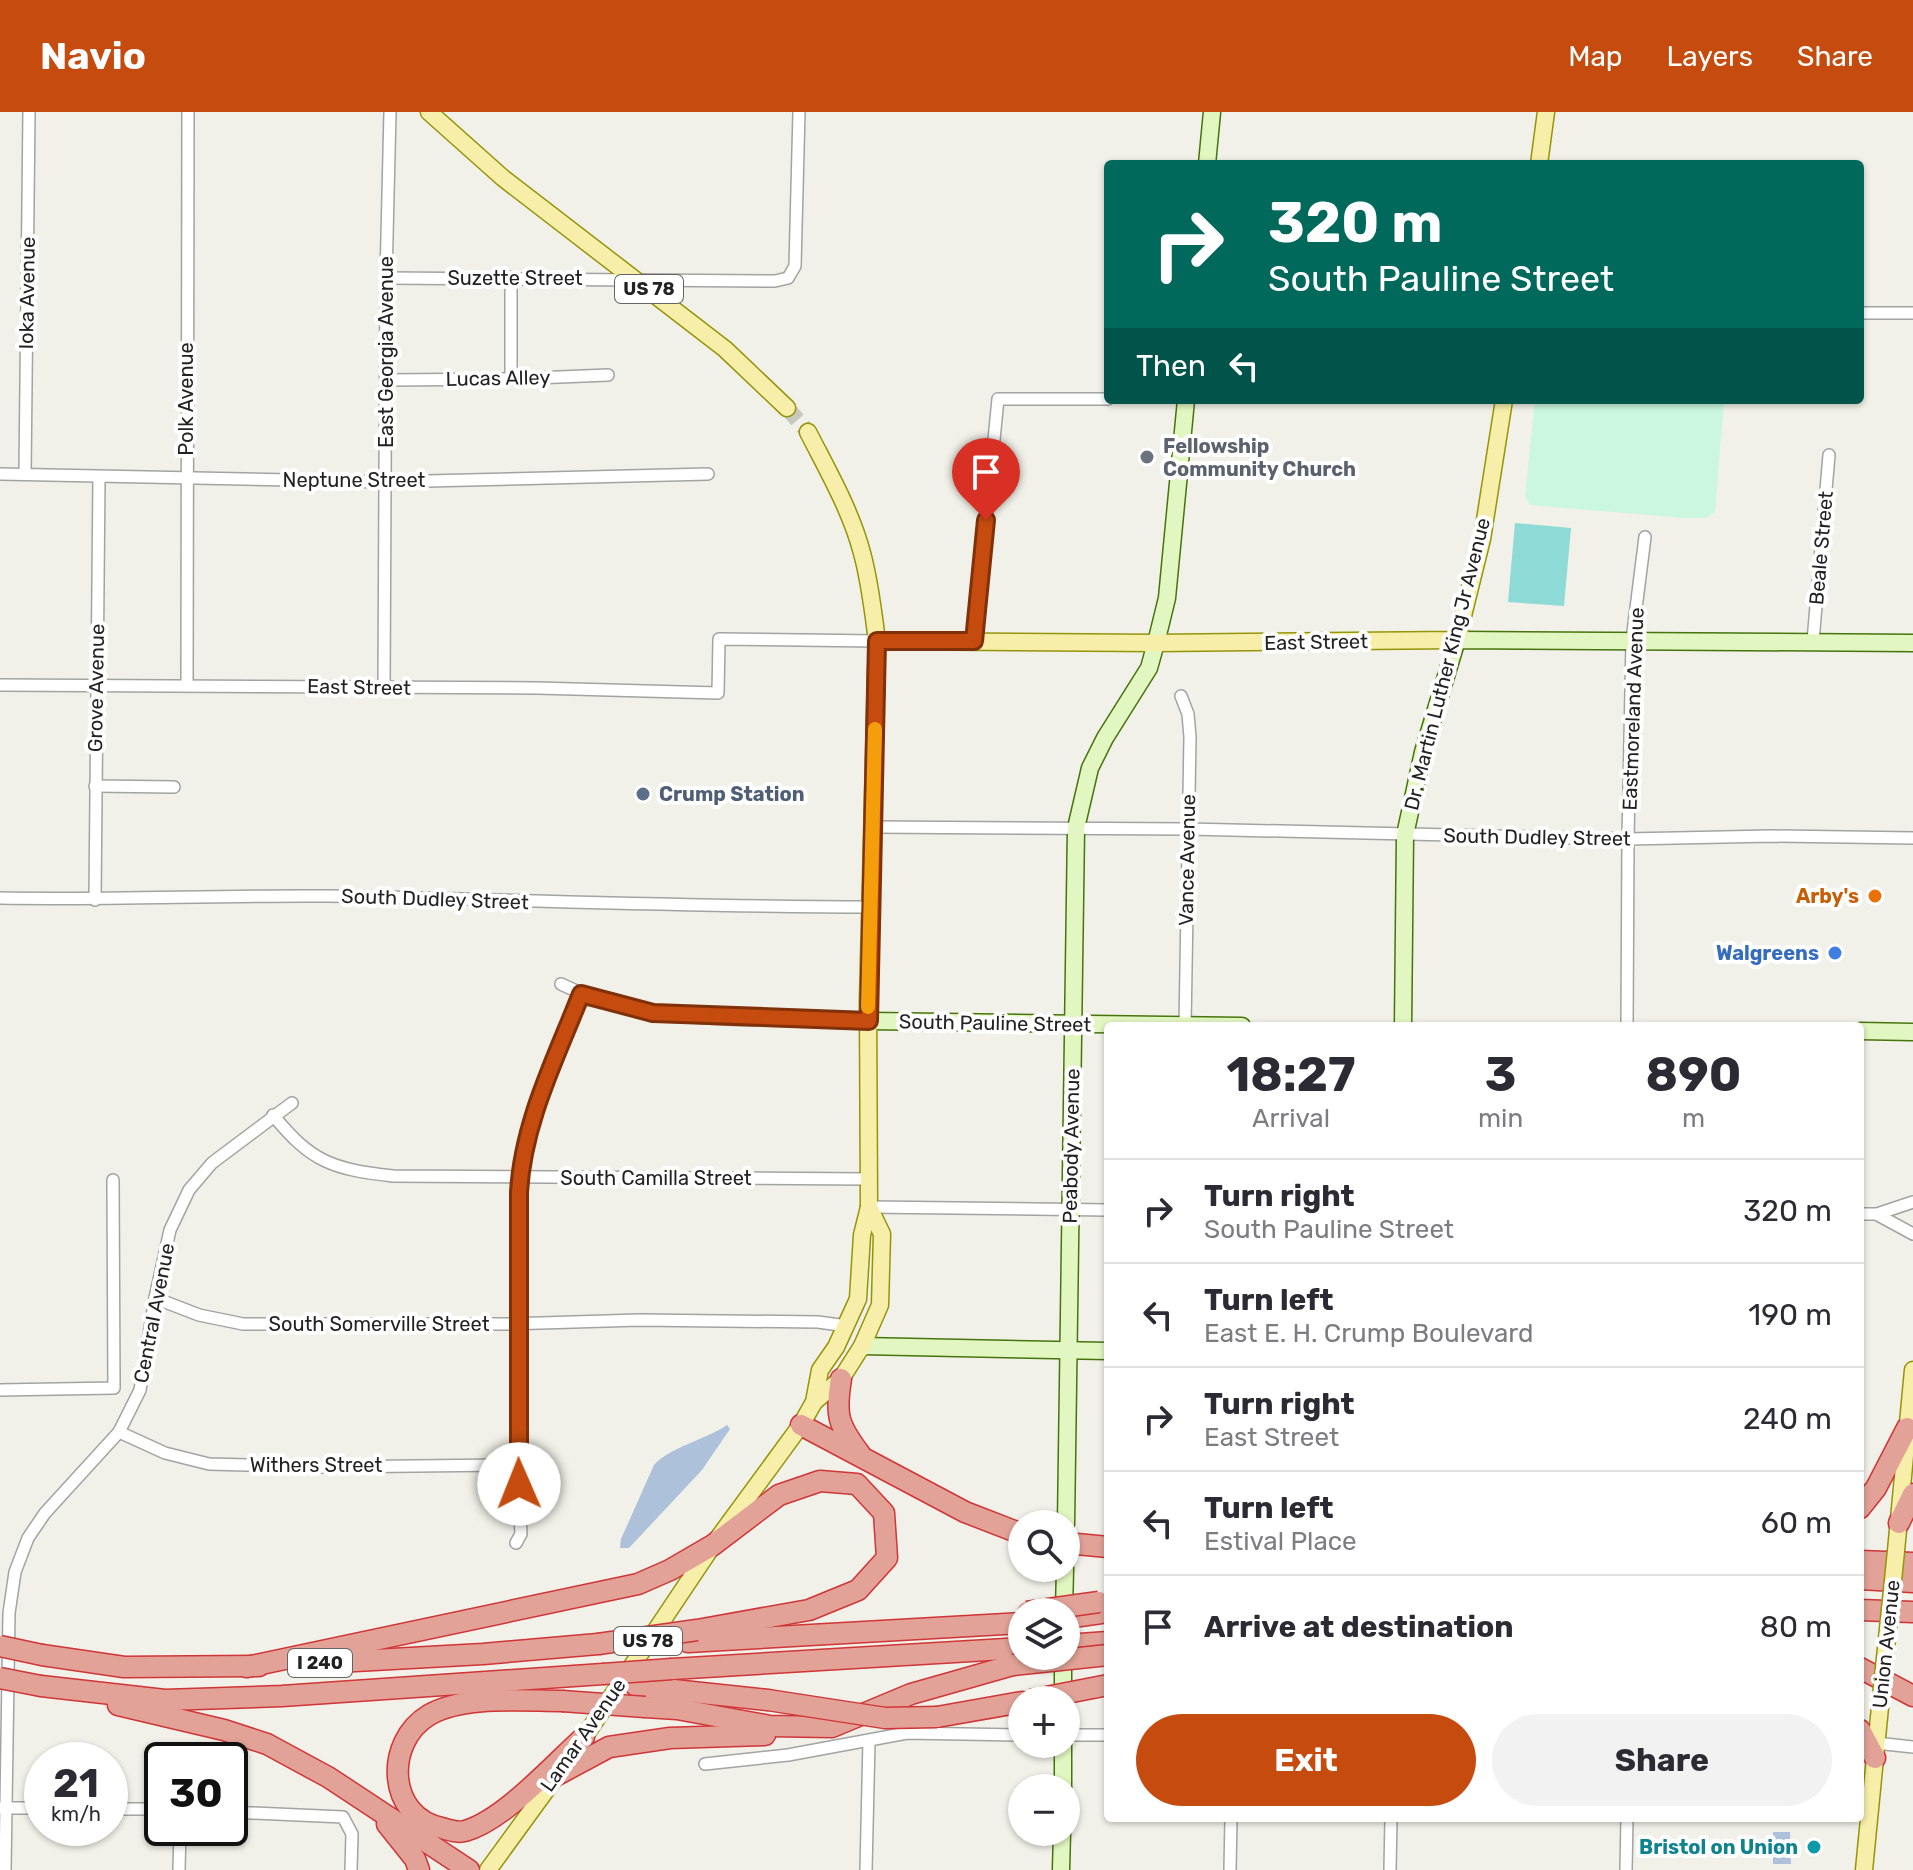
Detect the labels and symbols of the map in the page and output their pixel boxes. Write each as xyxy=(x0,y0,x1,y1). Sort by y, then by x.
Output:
street label: Ioka Avenue xyxy=(14,237,40,349)
street label: East Georgia Avenue xyxy=(374,256,398,448)
street label: Suzette Street xyxy=(447,266,583,290)
road number: US 78 xyxy=(615,275,683,303)
street label: Polk Avenue xyxy=(174,342,198,456)
street label: Lucas Alley xyxy=(445,365,551,391)
place label: Fellowship Community Church xyxy=(1163,434,1356,481)
pin xyxy=(952,438,1020,520)
marker: Fellowship Community Church xyxy=(1138,448,1156,466)
street label: Neptune Street xyxy=(283,468,426,492)
street label: Beale Street xyxy=(1804,490,1838,606)
street label: Dr. Martin Luther King Jr Avenue xyxy=(1399,515,1495,813)
street label: Eastmoreland Avenue xyxy=(1617,607,1649,811)
street label: Grove Avenue xyxy=(83,624,109,752)
street label: East Street xyxy=(1264,629,1368,655)
street label: East Street xyxy=(307,674,411,700)
place label: Crump Station xyxy=(659,782,805,806)
marker: Crump Station xyxy=(634,785,652,803)
street label: Vance Avenue xyxy=(1174,794,1200,926)
street label: South Dudley Street xyxy=(1443,823,1631,851)
street label: South Dudley Street xyxy=(341,884,529,914)
place label: Arby's xyxy=(1796,884,1859,908)
marker: Arby's xyxy=(1866,887,1884,905)
place label: Walgreens xyxy=(1716,941,1819,965)
marker: Walgreens xyxy=(1826,944,1844,962)
street label: South Pauline Street xyxy=(899,1009,1092,1037)
street label: Peabody Avenue xyxy=(1058,1068,1084,1224)
street label: South Camilla Street xyxy=(560,1166,752,1190)
street label: Central Avenue xyxy=(129,1241,179,1385)
street label: South Somerville Street xyxy=(269,1312,490,1336)
position arrow xyxy=(477,1442,561,1526)
street label: Withers Street xyxy=(250,1453,382,1477)
street label: Union Avenue xyxy=(1867,1579,1905,1709)
road number: US 78 xyxy=(614,1627,682,1655)
road number: I 240 xyxy=(288,1649,352,1677)
street label: Lamar Avenue xyxy=(535,1674,631,1796)
speed limit sign: 30 xyxy=(144,1742,248,1846)
place label: Bristol on Union xyxy=(1639,1835,1798,1859)
marker: Bristol on Union xyxy=(1805,1838,1823,1856)

